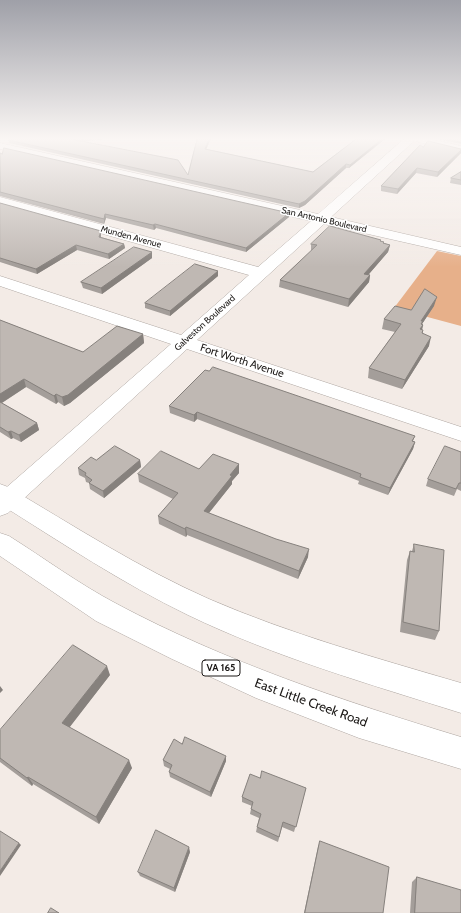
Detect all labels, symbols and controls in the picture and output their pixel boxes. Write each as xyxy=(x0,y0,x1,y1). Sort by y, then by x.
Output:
street label: San Antonio Boulevard xyxy=(280,205,368,235)
street label: Munden Avenue xyxy=(100,224,162,250)
street label: Galveston Boulevard xyxy=(172,293,238,353)
street label: Fort Worth Avenue xyxy=(198,341,286,381)
road number: VA 165 xyxy=(202,660,240,676)
street label: East Little Creek Road xyxy=(252,675,370,731)

